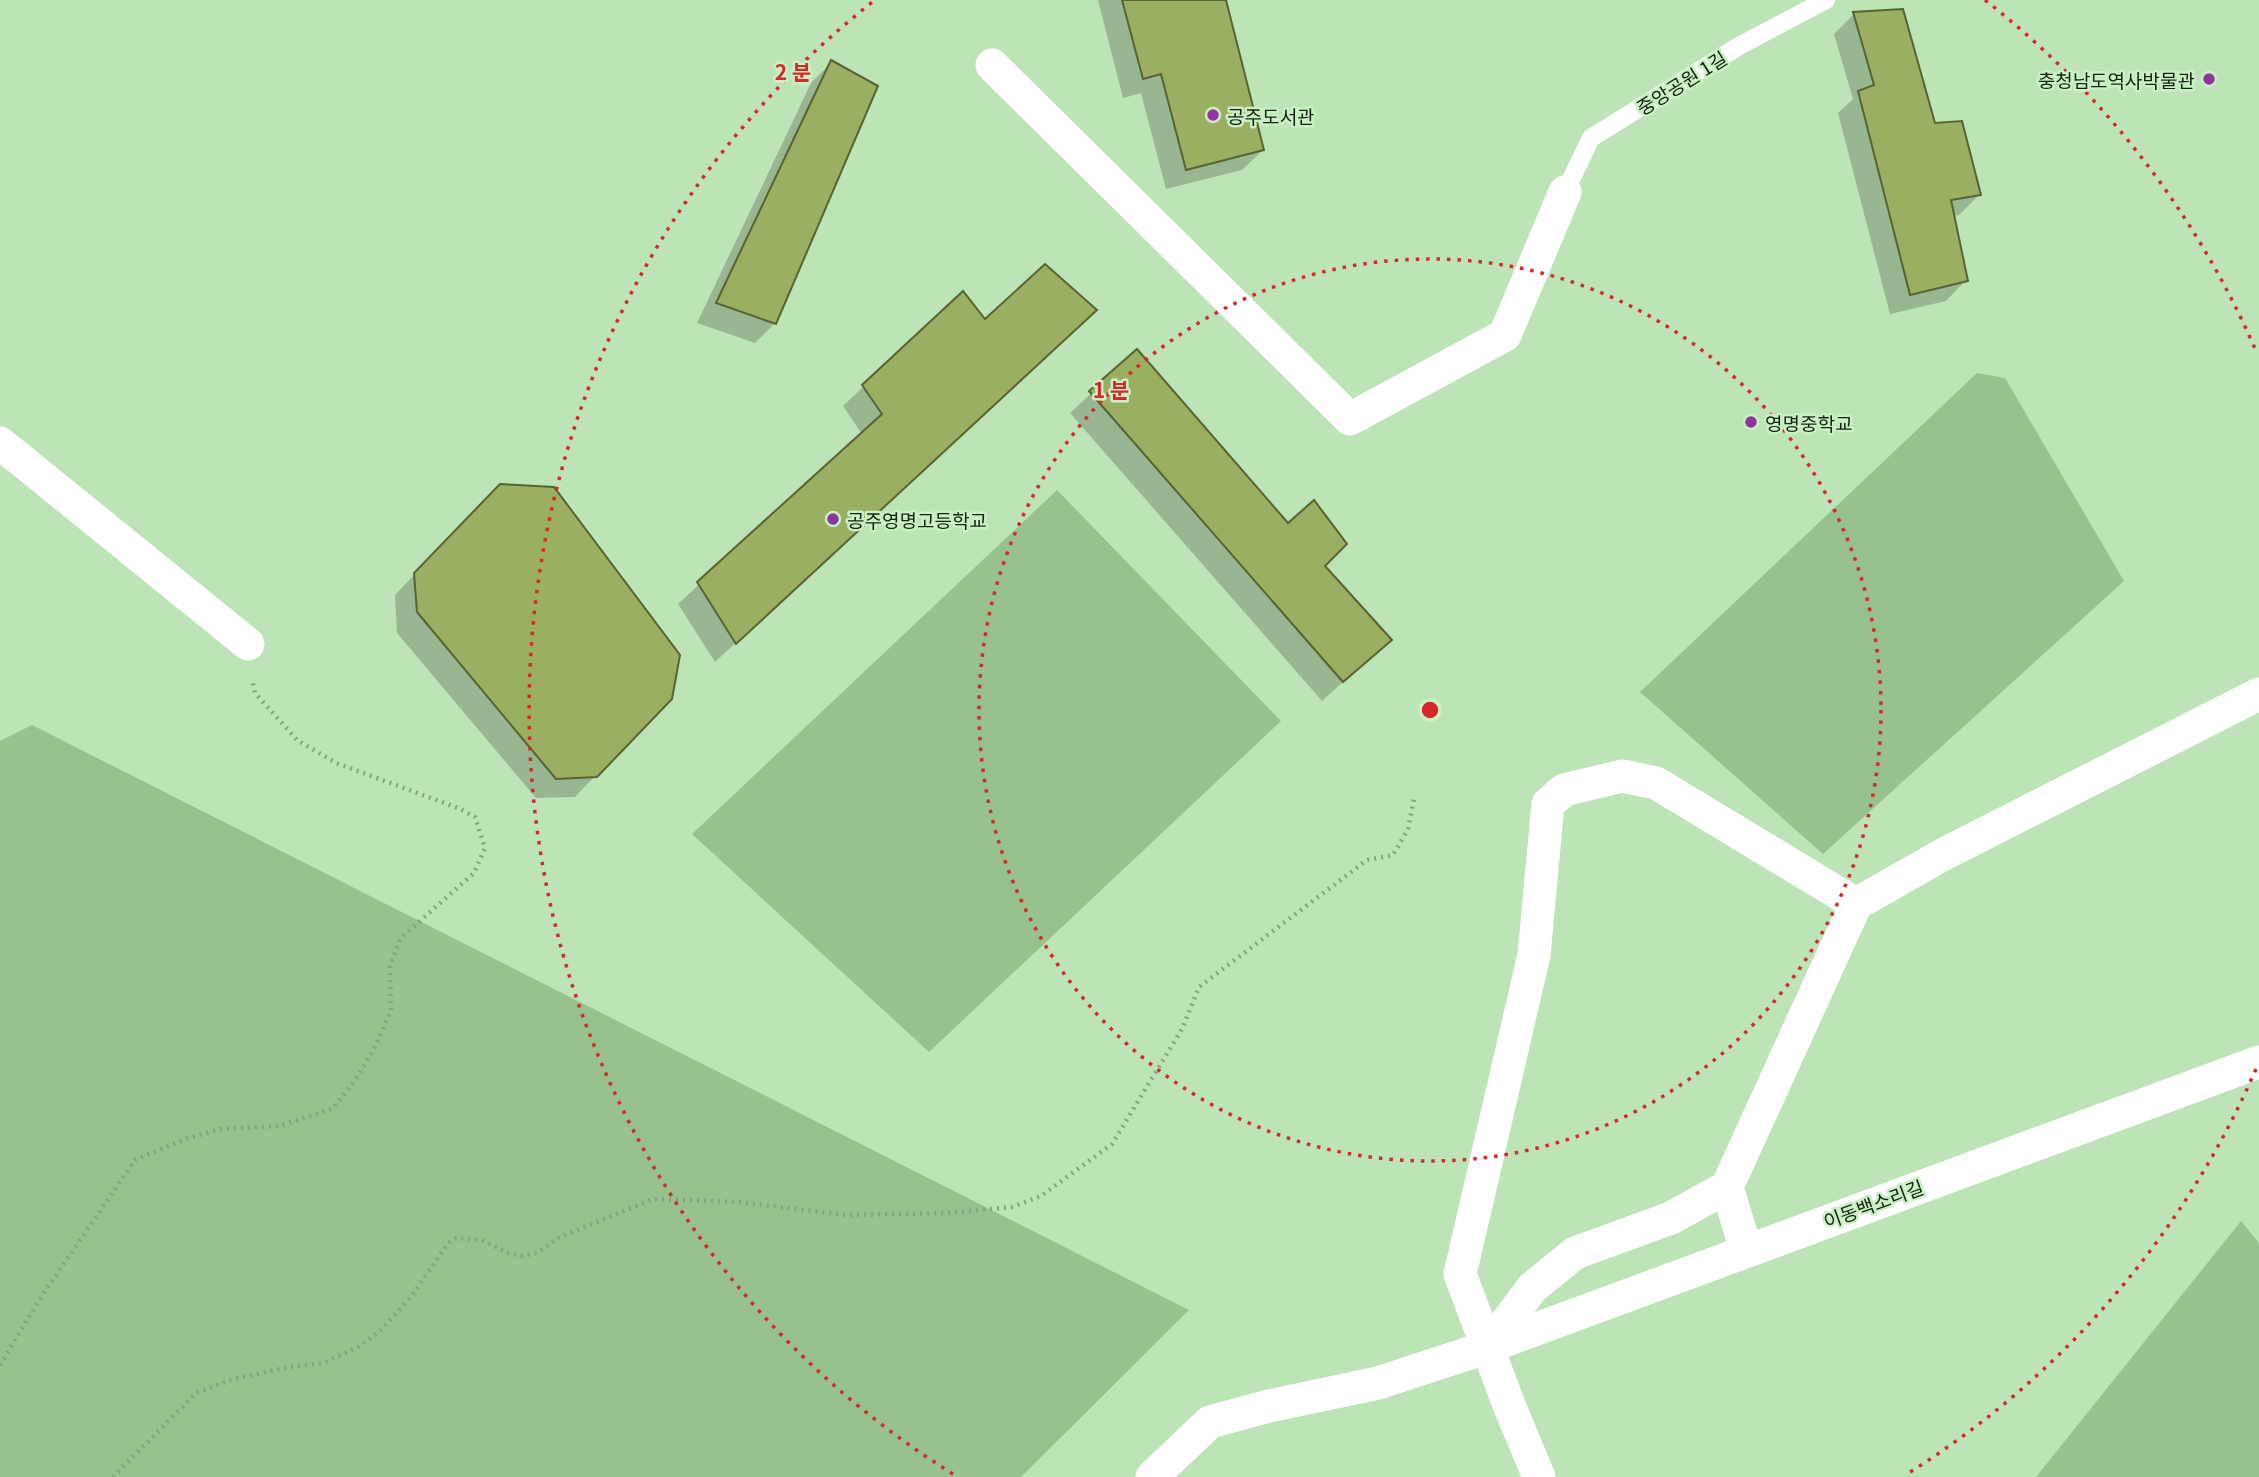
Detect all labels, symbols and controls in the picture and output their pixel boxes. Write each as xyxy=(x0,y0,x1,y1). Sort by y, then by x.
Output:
street label: 중앙공원 1길 xyxy=(1631,43,1731,121)
text: 2 분 xyxy=(775,56,811,86)
place label: 충청남도역사박물관 xyxy=(2038,66,2195,93)
marker: 충청남도역사박물관 xyxy=(2201,71,2217,87)
place label: 공주도서관 xyxy=(1227,102,1314,129)
marker: 공주도서관 xyxy=(1205,107,1221,123)
text: 1 분 xyxy=(1093,374,1129,404)
place label: 영명중학교 xyxy=(1765,409,1852,436)
marker: 영명중학교 xyxy=(1743,414,1759,430)
place label: 공주영명고등학교 xyxy=(847,506,987,533)
marker: 공주영명고등학교 xyxy=(825,511,841,527)
centre of rings xyxy=(1418,698,1442,722)
street label: 이동백소리길 xyxy=(1819,1172,1927,1234)

